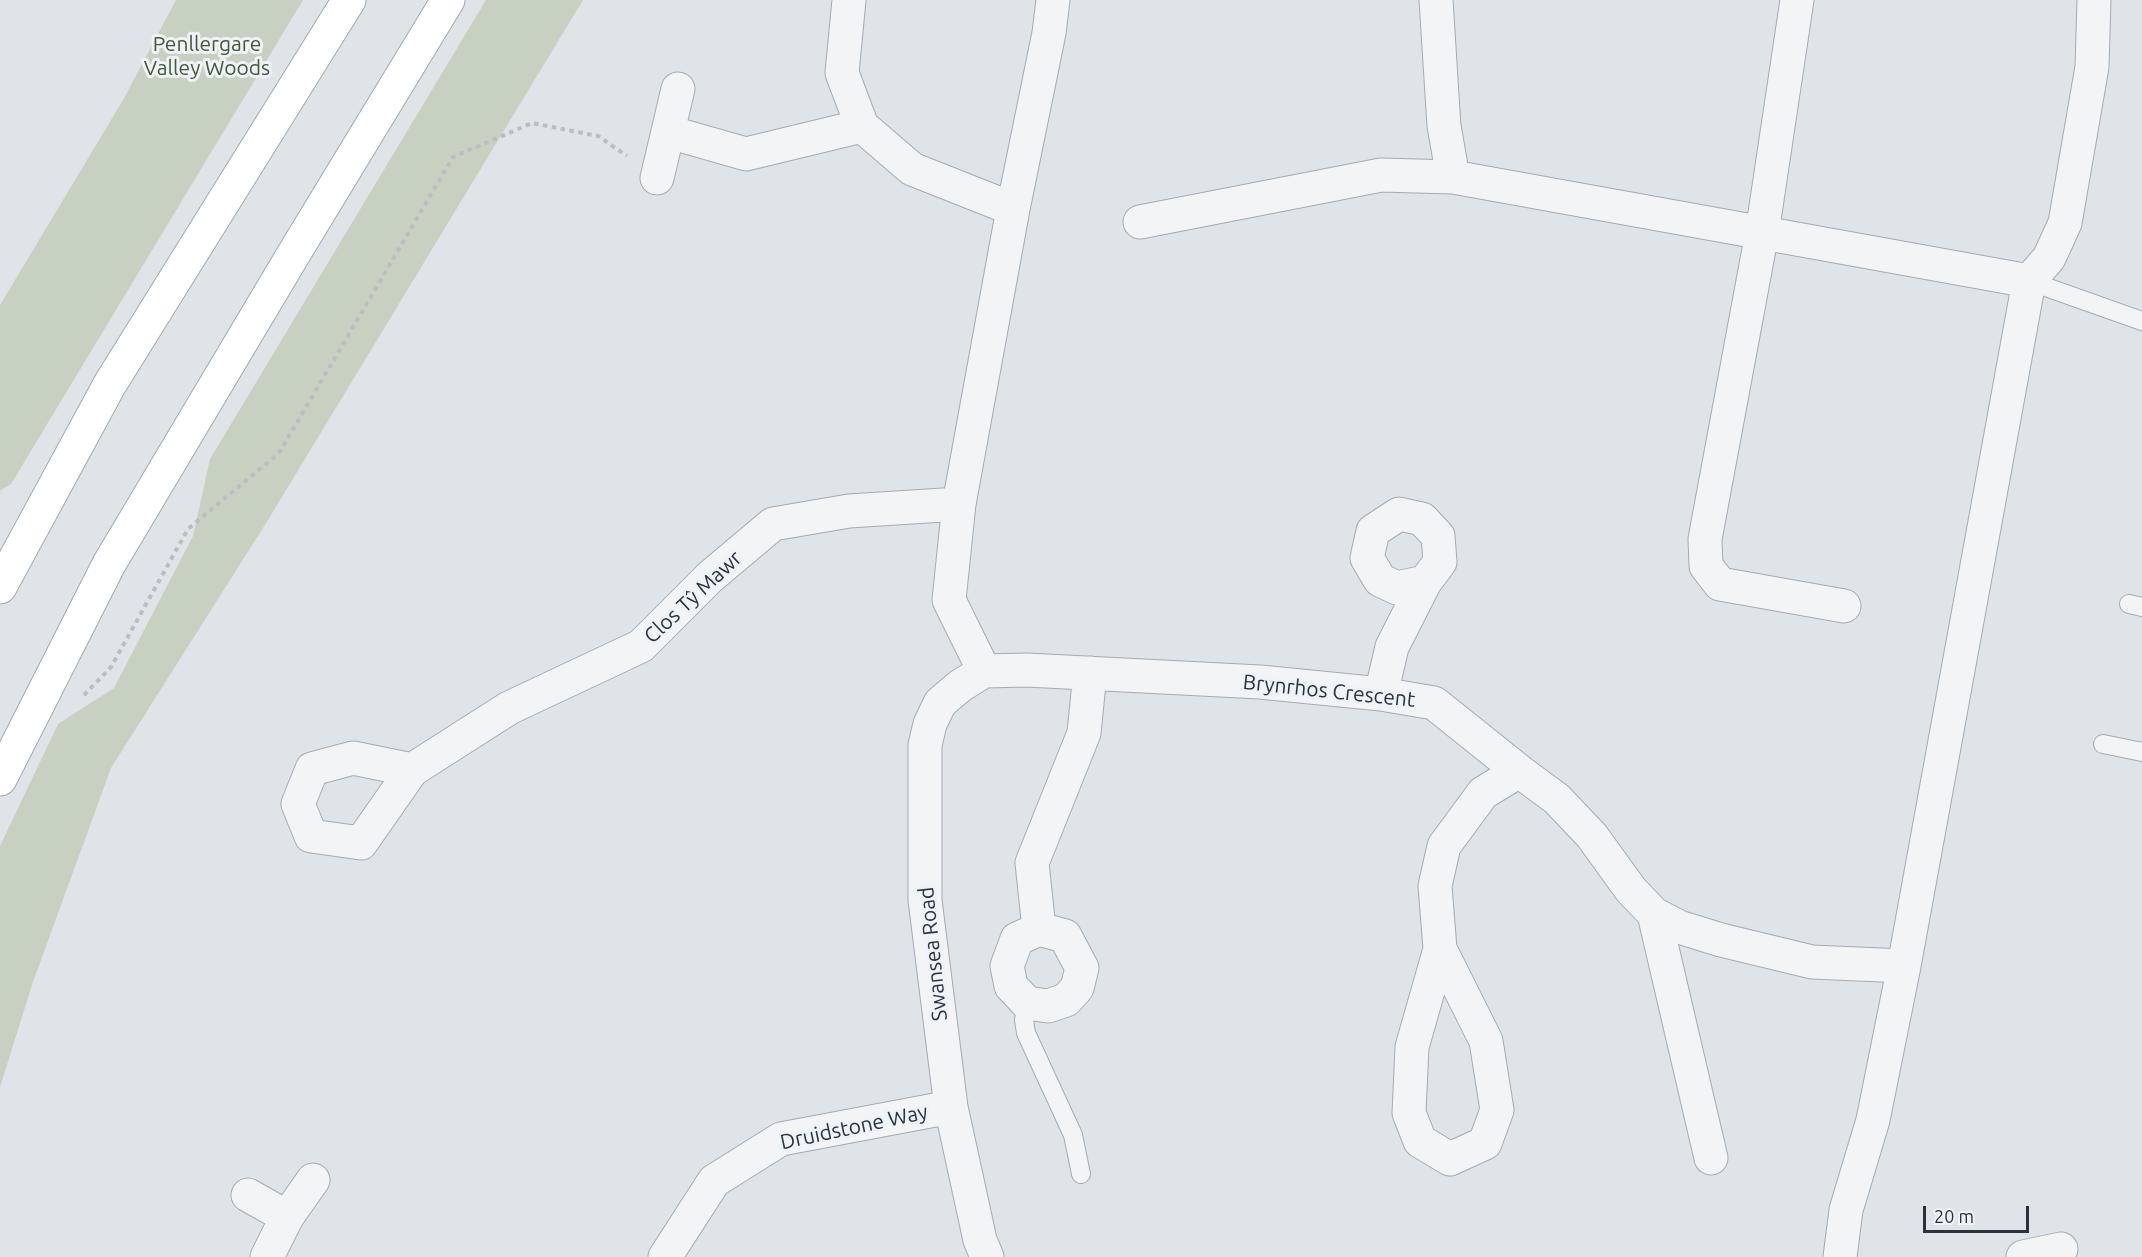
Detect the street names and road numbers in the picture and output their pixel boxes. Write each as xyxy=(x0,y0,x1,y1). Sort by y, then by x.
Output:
street label: Clos Tŷ Mawr xyxy=(639,545,747,649)
street label: Brynrhos Crescent xyxy=(1242,669,1416,713)
street label: Swansea Road xyxy=(913,886,953,1022)
street label: Druidstone Way xyxy=(778,1099,930,1155)

